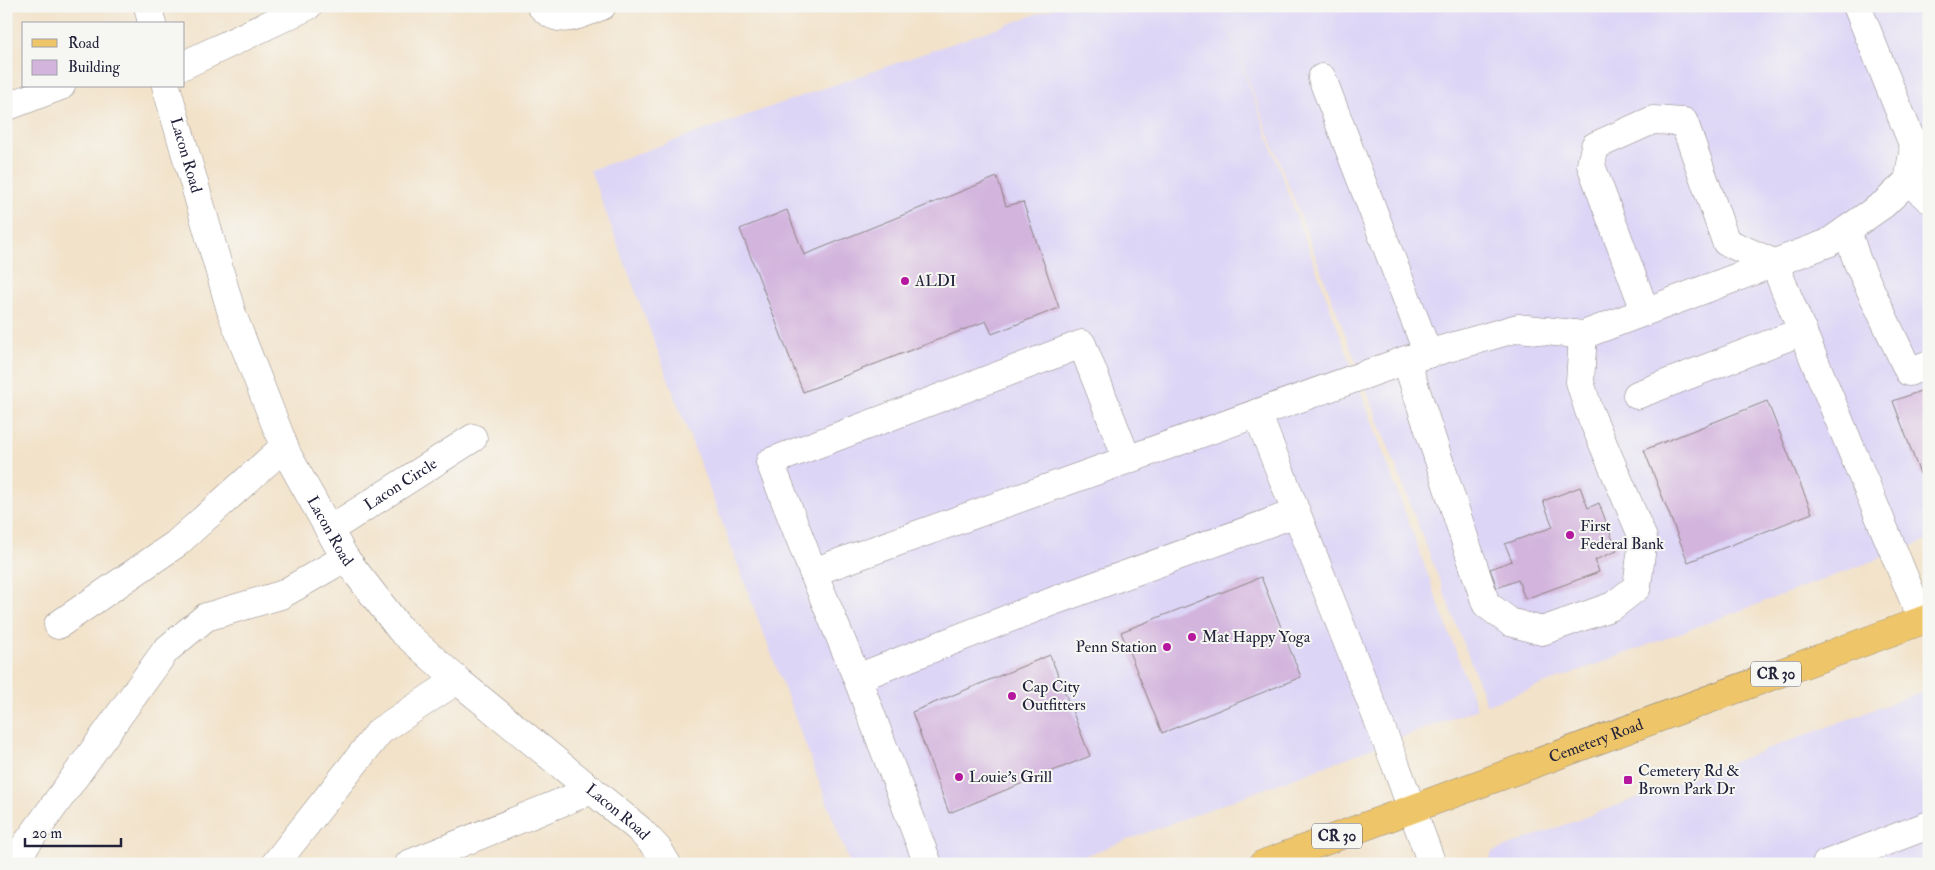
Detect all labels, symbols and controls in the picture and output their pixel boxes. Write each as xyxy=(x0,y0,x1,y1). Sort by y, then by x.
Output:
legend xyxy=(22,22,185,88)
text: Road xyxy=(68,34,100,53)
text: Building xyxy=(68,58,120,77)
street label: Lacon Road xyxy=(166,115,206,195)
place label: ALDI xyxy=(914,271,956,291)
marker: ALDI xyxy=(899,275,911,287)
street label: Lacon Circle xyxy=(360,453,441,515)
street label: Lacon Road xyxy=(302,492,358,570)
place label: First Federal Bank xyxy=(1580,516,1664,554)
marker: First Federal Bank xyxy=(1564,529,1576,541)
place label: Mat Happy Yoga xyxy=(1202,627,1311,648)
marker: Mat Happy Yoga xyxy=(1186,631,1198,643)
place label: Penn Station xyxy=(1076,637,1157,657)
marker: Penn Station xyxy=(1161,641,1173,653)
road number: CR 30 xyxy=(1751,662,1801,686)
place label: Cap City Outfitters xyxy=(1022,677,1086,715)
marker: Cap City Outfitters xyxy=(1006,690,1018,702)
street label: Cemetery Road xyxy=(1546,714,1646,768)
place label: Cemetery Rd & Brown Park Dr xyxy=(1638,761,1740,799)
place label: Louie's Grill xyxy=(969,767,1052,787)
marker: Louie's Grill xyxy=(953,771,965,783)
marker: Cemetery Rd & Brown Park Dr xyxy=(1622,774,1634,786)
street label: Lacon Road xyxy=(582,779,654,844)
scale bar xyxy=(25,815,121,847)
text: 20 m xyxy=(32,824,62,843)
road number: CR 30 xyxy=(1312,824,1362,848)

